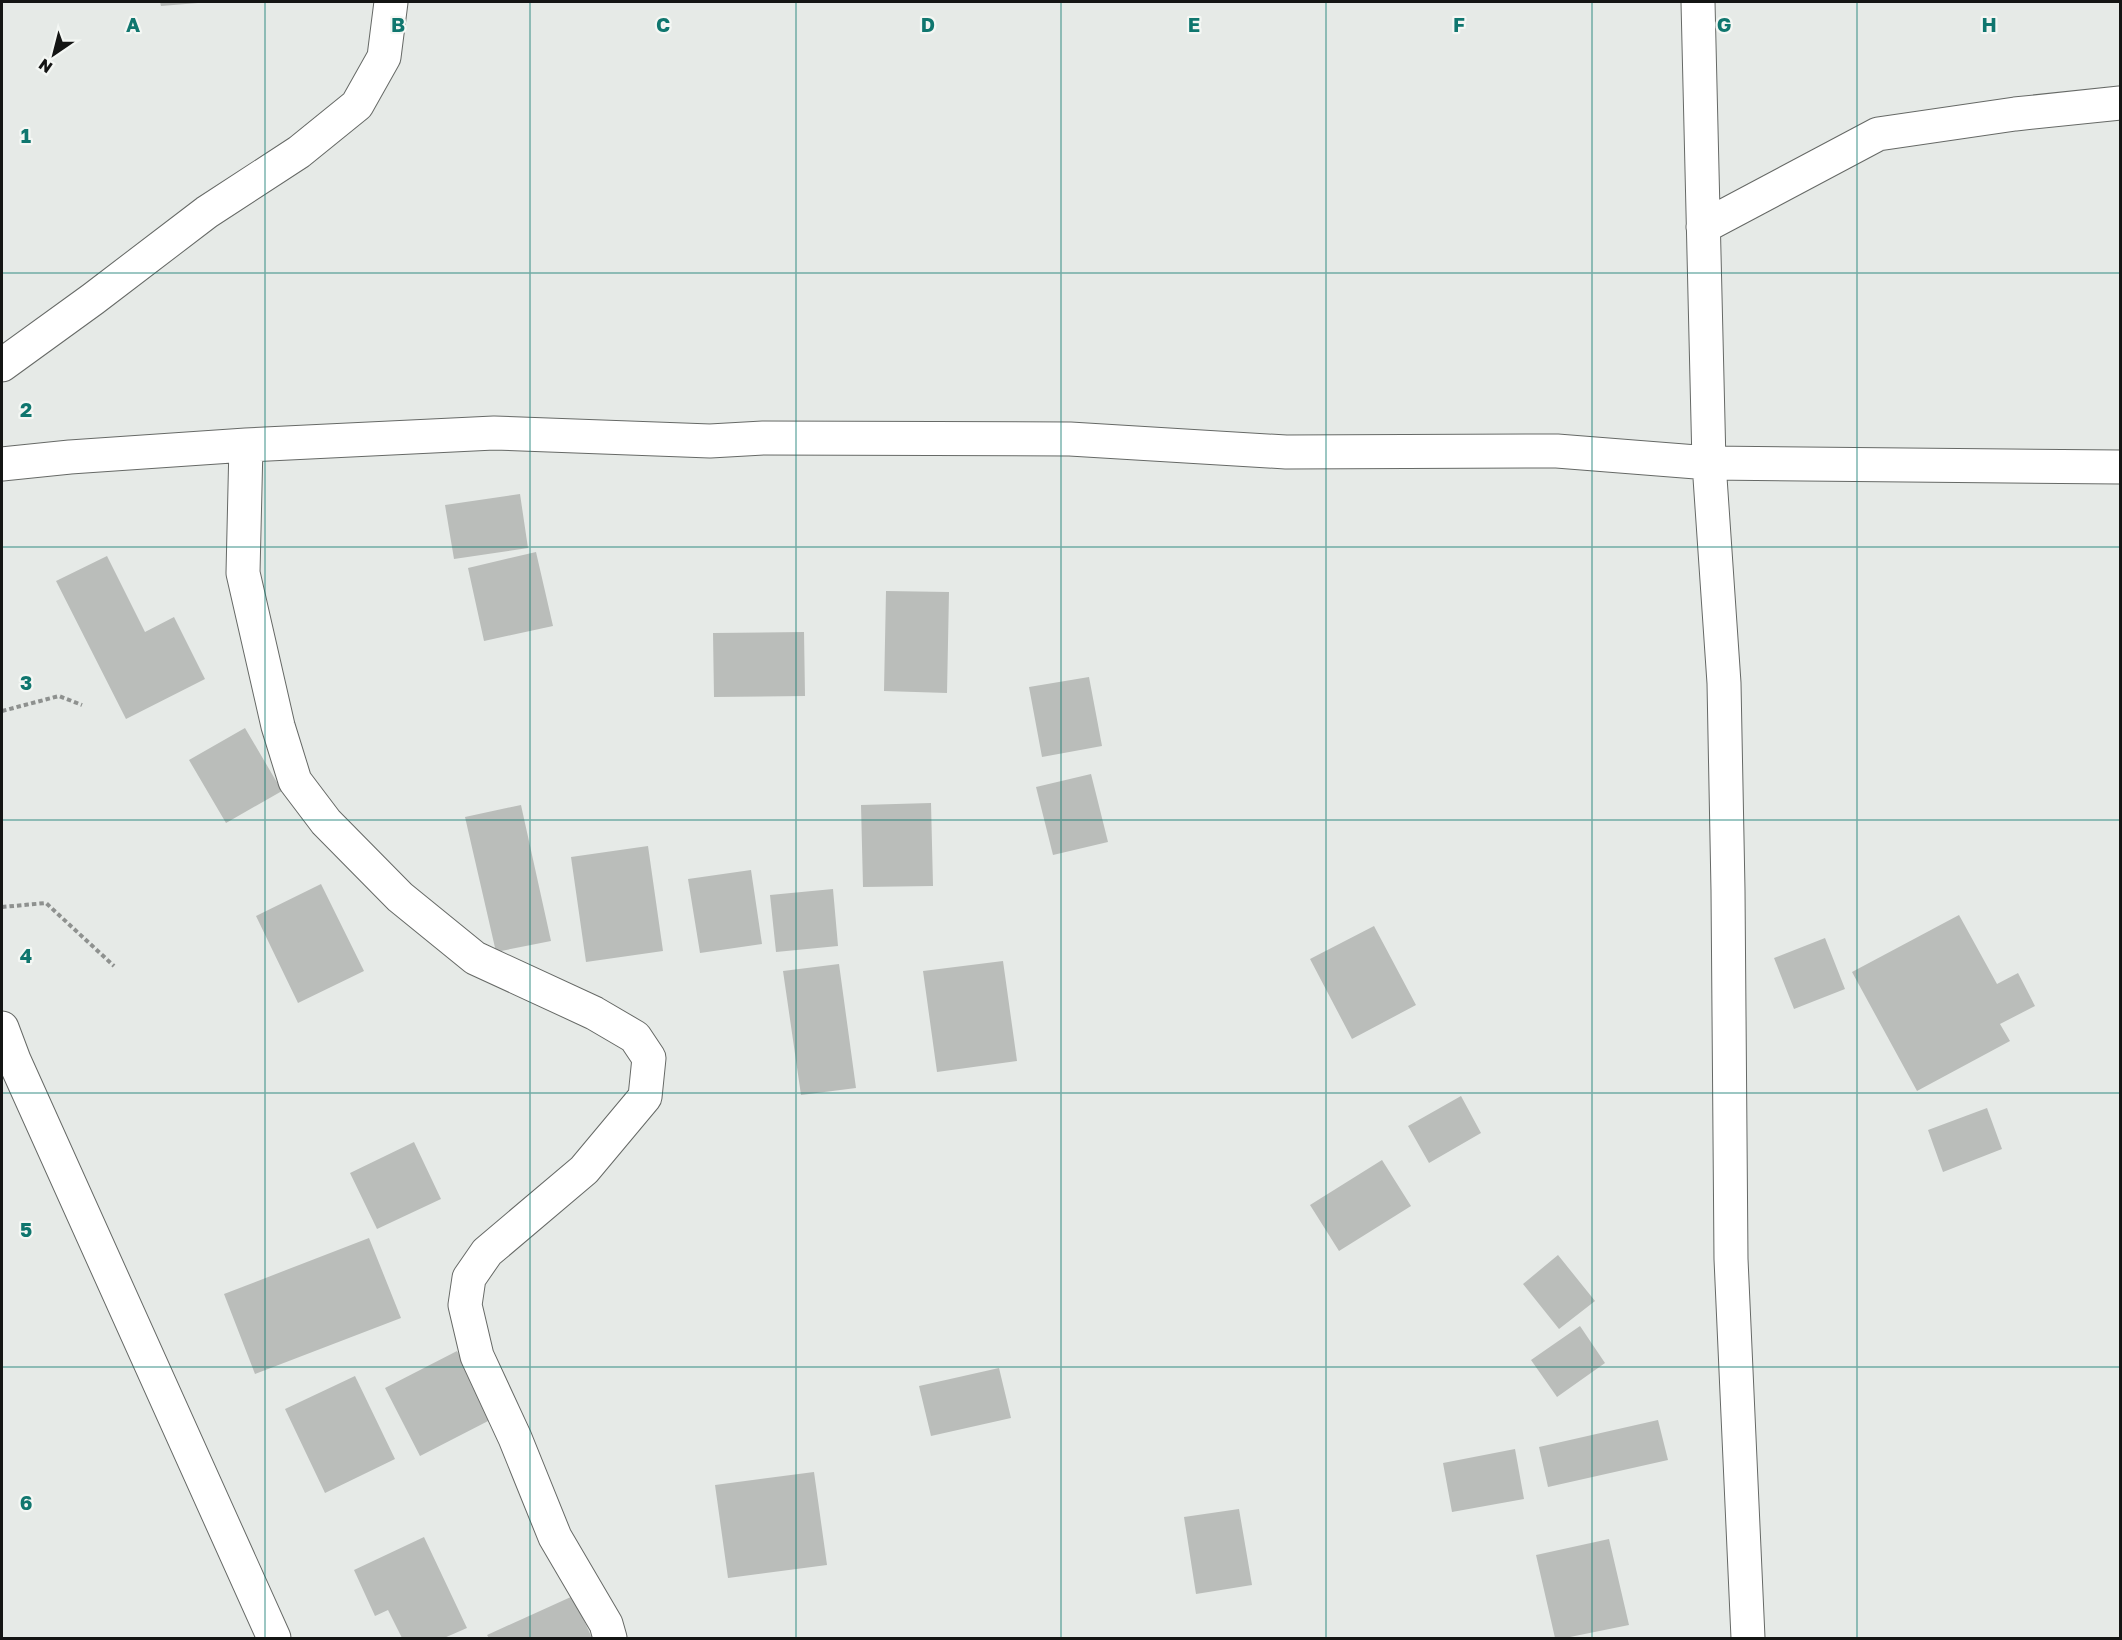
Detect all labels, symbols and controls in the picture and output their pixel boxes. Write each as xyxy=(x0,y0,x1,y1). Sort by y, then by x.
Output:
text: A xyxy=(126,12,140,36)
text: B xyxy=(391,12,405,36)
text: C xyxy=(656,12,670,36)
text: D xyxy=(921,12,935,36)
text: E xyxy=(1188,12,1200,36)
text: F xyxy=(1453,12,1465,36)
text: G xyxy=(1717,12,1731,36)
text: H xyxy=(1981,12,1997,36)
north arrow xyxy=(24,24,84,84)
text: N xyxy=(35,55,56,78)
text: 1 xyxy=(21,123,31,147)
text: 2 xyxy=(20,397,32,421)
text: 3 xyxy=(20,670,32,694)
text: 4 xyxy=(20,943,32,967)
text: 5 xyxy=(20,1217,32,1241)
text: 6 xyxy=(20,1490,32,1514)

